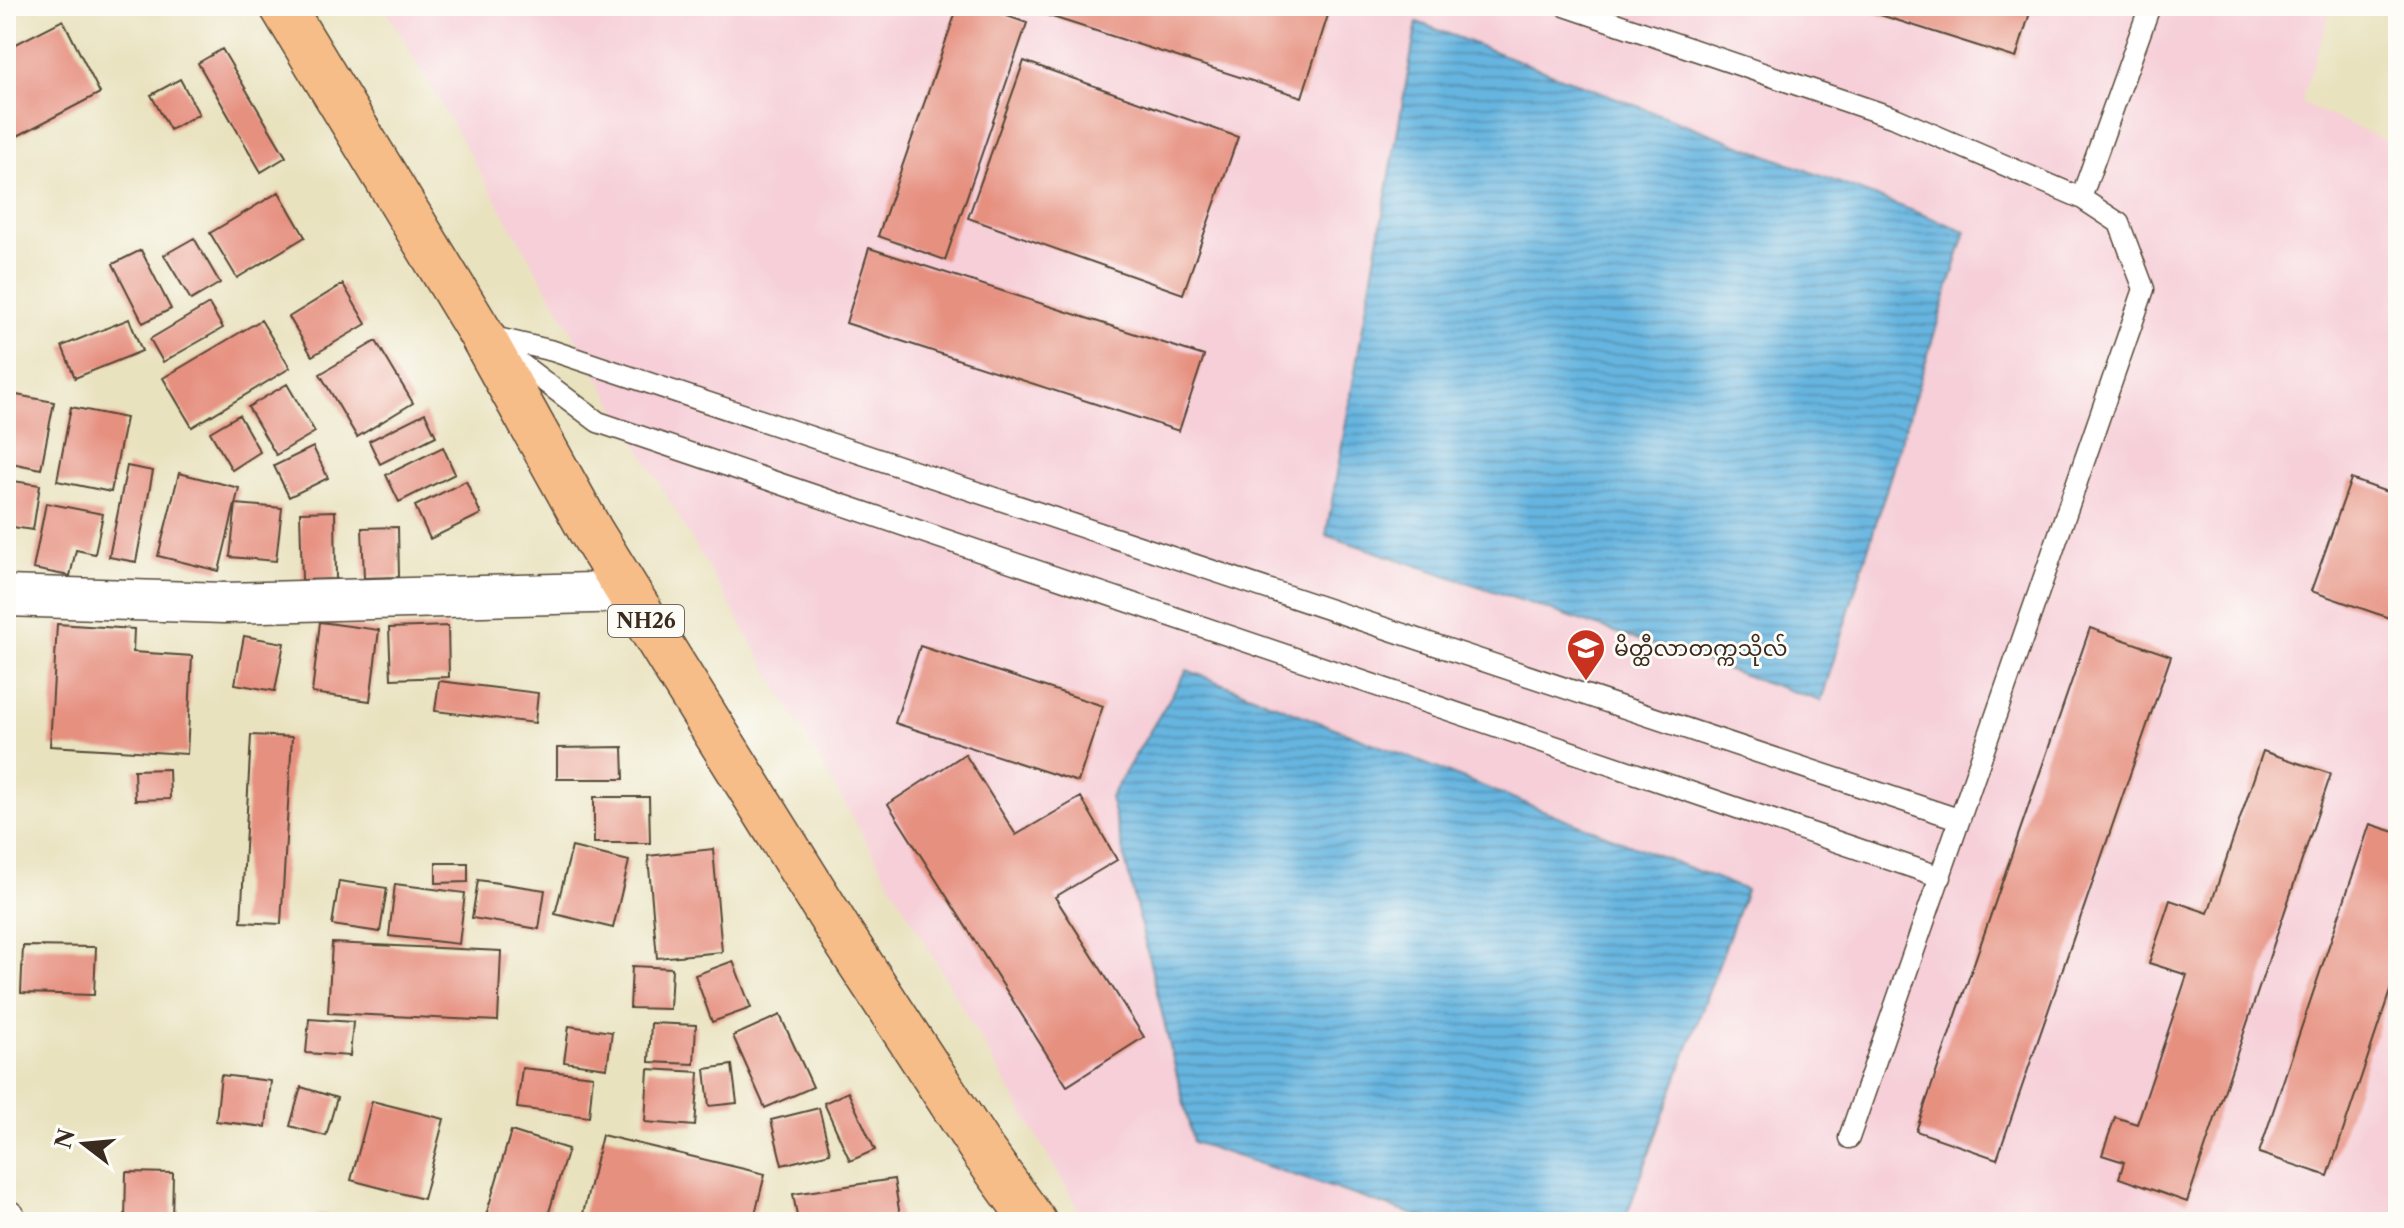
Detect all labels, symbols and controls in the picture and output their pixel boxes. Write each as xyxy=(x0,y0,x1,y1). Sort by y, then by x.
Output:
road number: NH26 xyxy=(608,605,684,637)
school or university icon: မိတ္ထီလာတက္ကသိုလ် xyxy=(1565,627,1607,682)
place label: မိတ္ထီလာတက္ကသိုလ် xyxy=(1614,633,1787,666)
north arrow xyxy=(44,1104,124,1184)
text: N xyxy=(50,1126,81,1152)

